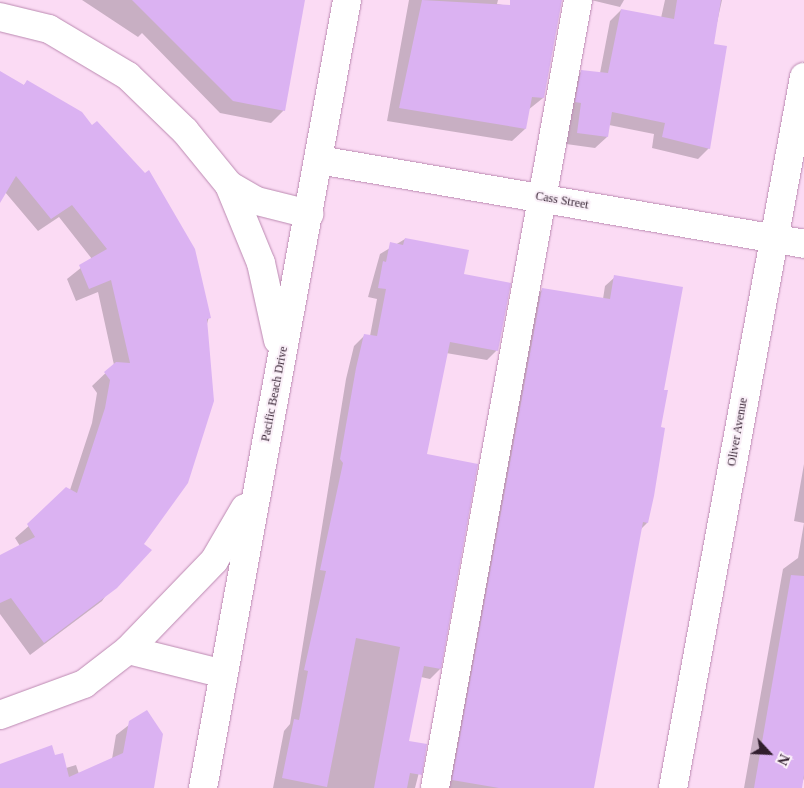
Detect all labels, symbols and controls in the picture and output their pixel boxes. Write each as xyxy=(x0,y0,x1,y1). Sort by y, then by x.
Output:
street label: Cass Street xyxy=(534,189,590,213)
street label: Pacific Beach Drive xyxy=(259,345,291,443)
street label: Oliver Avenue xyxy=(725,396,751,468)
north arrow xyxy=(744,728,794,778)
text: N xyxy=(774,752,792,767)

